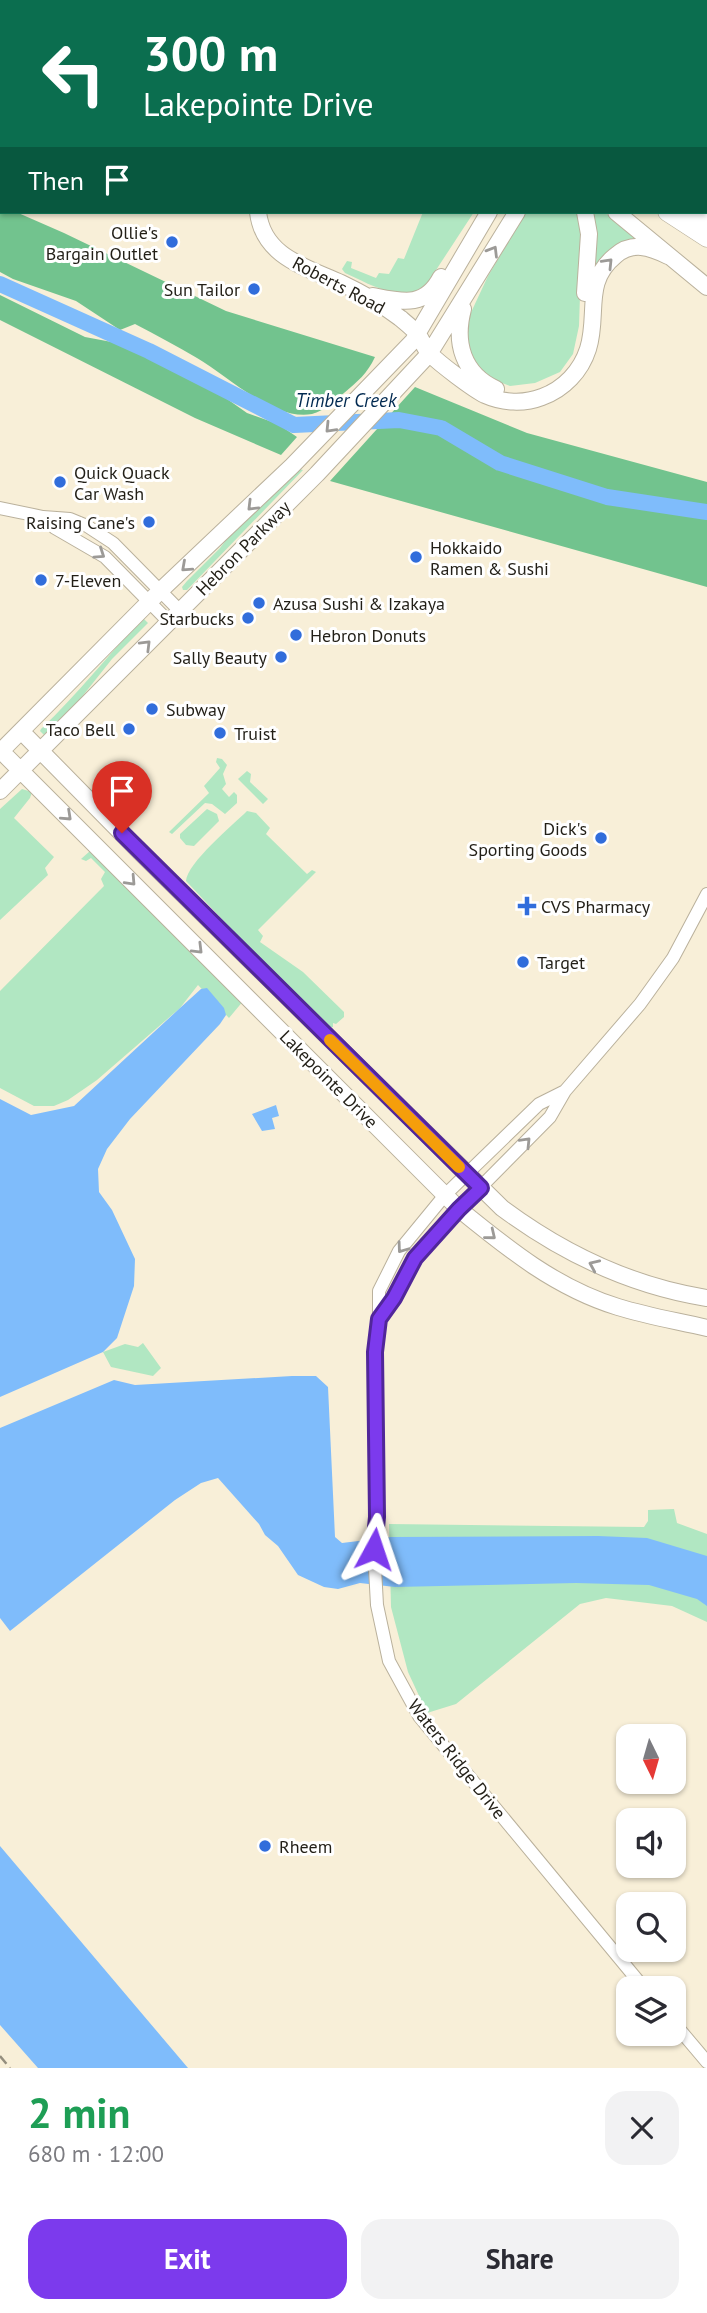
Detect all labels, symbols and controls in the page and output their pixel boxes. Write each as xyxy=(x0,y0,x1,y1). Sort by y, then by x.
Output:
text: 300 m xyxy=(143,21,278,85)
icon: left xyxy=(28,28,119,119)
text: Lakepointe Drive xyxy=(143,83,374,125)
icon: arrive xyxy=(98,161,136,199)
text: Then xyxy=(28,164,84,197)
place label: Ollie's Bargain Outlet xyxy=(46,221,158,265)
marker: Ollie's Bargain Outlet xyxy=(164,234,180,250)
one-way arrow xyxy=(485,246,498,259)
street label: Roberts Road xyxy=(289,251,389,319)
one-way arrow xyxy=(600,258,613,271)
place label: Sun Tailor xyxy=(164,278,240,301)
marker: Sun Tailor xyxy=(246,281,262,297)
water label: Timber Creek xyxy=(296,388,398,412)
one-way arrow xyxy=(325,420,338,433)
place label: Quick Quack Car Wash xyxy=(74,461,170,505)
marker: Quick Quack Car Wash xyxy=(52,474,68,490)
street label: Hebron Parkway xyxy=(191,495,296,600)
one-way arrow xyxy=(248,497,261,510)
place label: Raising Cane's xyxy=(26,511,135,534)
marker: Raising Cane's xyxy=(141,514,157,530)
place label: Hokkaido Ramen & Sushi xyxy=(430,536,549,580)
one-way arrow xyxy=(92,546,105,559)
marker: Hokkaido Ramen & Sushi xyxy=(408,549,424,565)
one-way arrow xyxy=(181,559,194,572)
place label: 7-Eleven xyxy=(55,569,121,592)
marker: 7-Eleven xyxy=(33,572,49,588)
place label: Azusa Sushi & Izakaya xyxy=(273,592,445,615)
marker: Azusa Sushi & Izakaya xyxy=(251,595,267,611)
place label: Starbucks xyxy=(160,607,234,630)
marker: Starbucks xyxy=(240,610,256,626)
place label: Hebron Donuts xyxy=(310,624,426,647)
marker: Hebron Donuts xyxy=(288,627,304,643)
one-way arrow xyxy=(137,640,150,653)
place label: Sally Beauty xyxy=(173,646,268,669)
marker: Sally Beauty xyxy=(273,649,289,665)
place label: Subway xyxy=(166,698,226,721)
marker: Subway xyxy=(144,701,160,717)
place label: Taco Bell xyxy=(46,718,116,741)
marker: Taco Bell xyxy=(121,721,137,737)
place label: Truist xyxy=(234,722,276,745)
marker: Truist xyxy=(212,725,228,741)
pin xyxy=(92,761,152,833)
icon: arrive xyxy=(103,772,141,810)
one-way arrow xyxy=(59,808,72,821)
place label: Dick's Sporting Goods xyxy=(469,817,587,861)
marker: Dick's Sporting Goods xyxy=(593,830,609,846)
one-way arrow xyxy=(123,873,136,886)
place label: CVS Pharmacy xyxy=(541,895,651,918)
marker: CVS Pharmacy xyxy=(519,898,535,914)
one-way arrow xyxy=(190,940,203,953)
place label: Target xyxy=(537,951,585,974)
marker: Target xyxy=(515,954,531,970)
street label: Lakepointe Drive xyxy=(275,1025,383,1133)
one-way arrow xyxy=(518,1137,531,1150)
one-way arrow xyxy=(483,1227,496,1240)
one-way arrow xyxy=(398,1240,410,1253)
one-way arrow xyxy=(589,1259,601,1273)
position arrow xyxy=(337,1512,411,1586)
street label: Waters Ridge Drive xyxy=(403,1694,511,1824)
north arrow xyxy=(616,1724,686,1794)
map controls xyxy=(616,1724,686,2046)
button: sound xyxy=(616,1808,686,1878)
place label: Rheem xyxy=(279,1835,332,1858)
marker: Rheem xyxy=(257,1838,273,1854)
button: search xyxy=(616,1892,686,1962)
button: layers xyxy=(616,1976,686,2046)
text: 2 min xyxy=(28,2085,130,2140)
button: close xyxy=(605,2091,679,2165)
text: 680 m · 12:00 xyxy=(28,2139,164,2168)
button: Exit xyxy=(28,2219,347,2299)
button: Share xyxy=(361,2219,679,2299)

